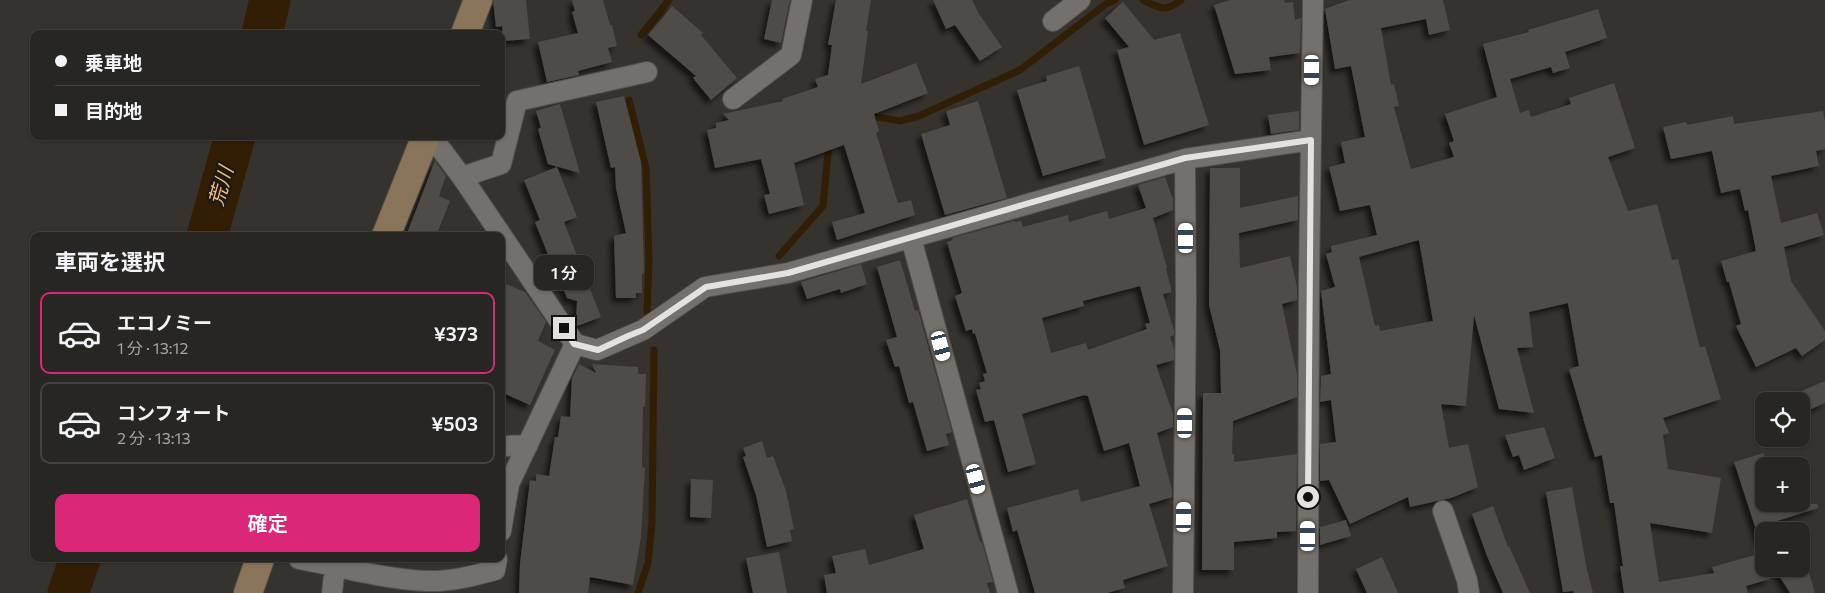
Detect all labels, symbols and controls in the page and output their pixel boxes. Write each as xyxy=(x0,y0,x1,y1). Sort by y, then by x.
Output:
text: 乗車地 xyxy=(85,51,142,74)
car xyxy=(1304,55,1319,85)
text: 目的地 xyxy=(85,99,142,122)
water label: 荒川 xyxy=(203,161,238,208)
car xyxy=(1178,223,1193,253)
text: 車両を選択 xyxy=(55,248,165,275)
callout: 1 分 xyxy=(534,255,594,290)
text: 1 分 xyxy=(551,263,577,282)
icon: car xyxy=(57,311,102,356)
text: エコノミー xyxy=(117,311,212,334)
route end xyxy=(553,317,575,339)
text: ¥373 xyxy=(434,322,478,345)
car xyxy=(929,330,952,362)
text: 1 分 · 13:12 xyxy=(117,338,188,357)
map controls xyxy=(1755,392,1810,577)
button: locate xyxy=(1755,392,1810,447)
icon: car xyxy=(57,401,102,446)
text: コンフォート xyxy=(117,401,230,424)
car xyxy=(1177,408,1192,438)
text: ¥503 xyxy=(431,412,478,435)
text: 2 分 · 13:13 xyxy=(117,428,191,447)
button: + xyxy=(1755,457,1810,512)
car xyxy=(964,463,987,495)
route start xyxy=(1297,486,1319,508)
button: 確定 xyxy=(55,494,480,552)
car xyxy=(1176,502,1191,532)
car xyxy=(1300,521,1315,551)
button: − xyxy=(1755,522,1810,577)

